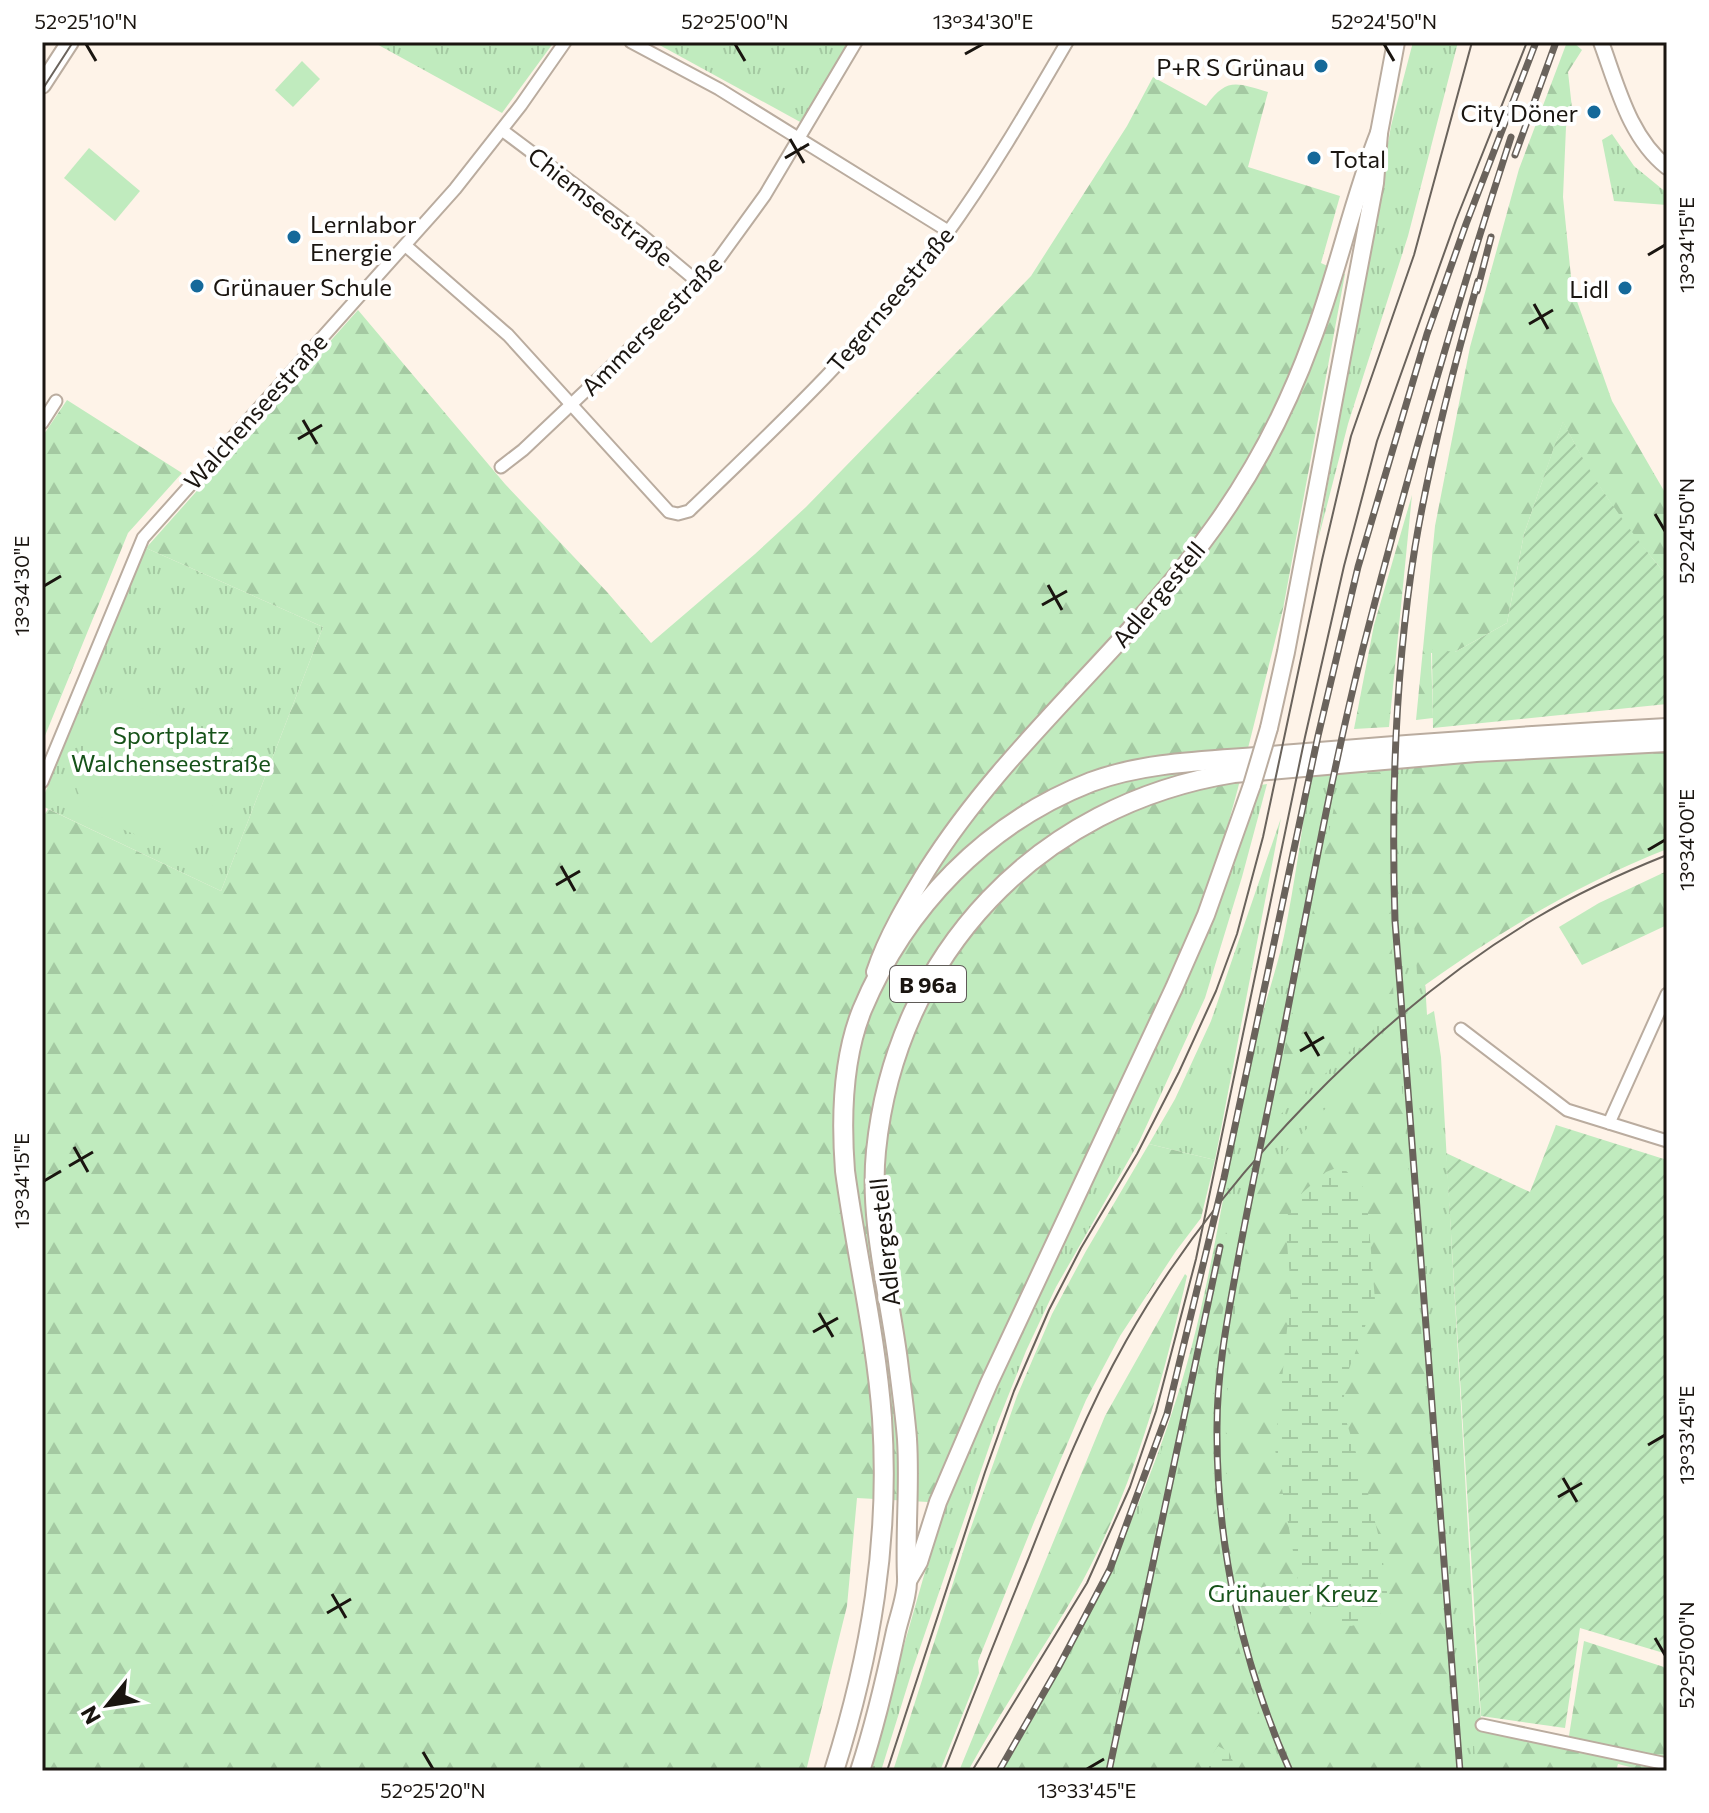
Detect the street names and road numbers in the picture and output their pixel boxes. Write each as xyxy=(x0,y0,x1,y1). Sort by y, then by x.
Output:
street label: Chiemseestraße xyxy=(523,140,679,272)
street label: Tegernseestraße xyxy=(821,220,959,378)
street label: Ammerseestraße xyxy=(575,249,727,401)
street label: Walchenseestraße xyxy=(177,327,333,495)
street label: Adlergestell xyxy=(1105,535,1211,653)
road number: B 96a xyxy=(890,966,966,1002)
street label: Adlergestell xyxy=(863,1176,905,1308)

